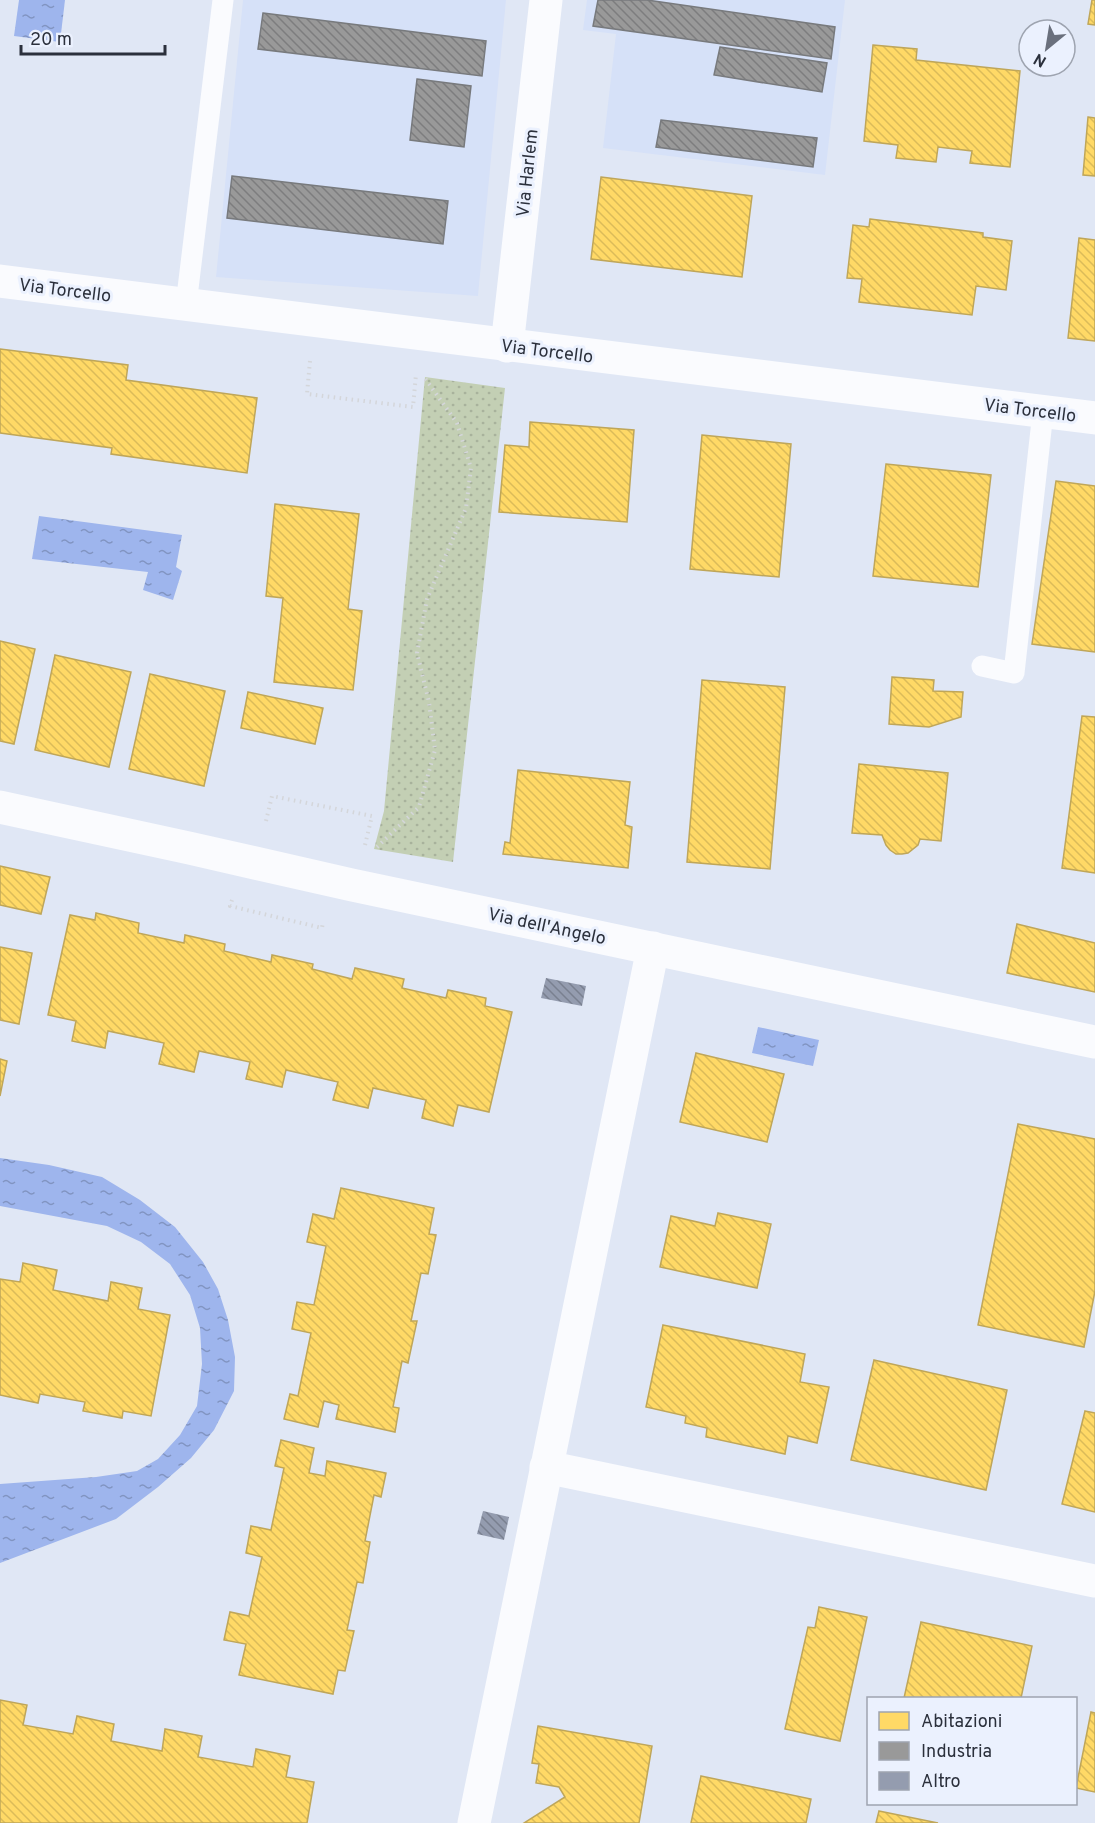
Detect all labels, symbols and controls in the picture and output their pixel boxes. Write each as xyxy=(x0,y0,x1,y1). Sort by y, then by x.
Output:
scale bar xyxy=(21,18,165,56)
north arrow xyxy=(1017,18,1077,78)
text: 20 m xyxy=(30,29,72,52)
text: N xyxy=(1031,48,1050,71)
street label: Via Harlem xyxy=(512,128,545,218)
street label: Via Torcello xyxy=(17,274,112,309)
street label: Via Torcello xyxy=(499,335,594,370)
street label: Via Torcello xyxy=(982,394,1077,429)
street label: Via dell'Angelo xyxy=(486,904,608,951)
legend xyxy=(867,1697,1077,1805)
text: Abitazioni xyxy=(921,1711,1002,1734)
text: Industria xyxy=(921,1741,992,1764)
text: Altro xyxy=(921,1771,961,1794)

